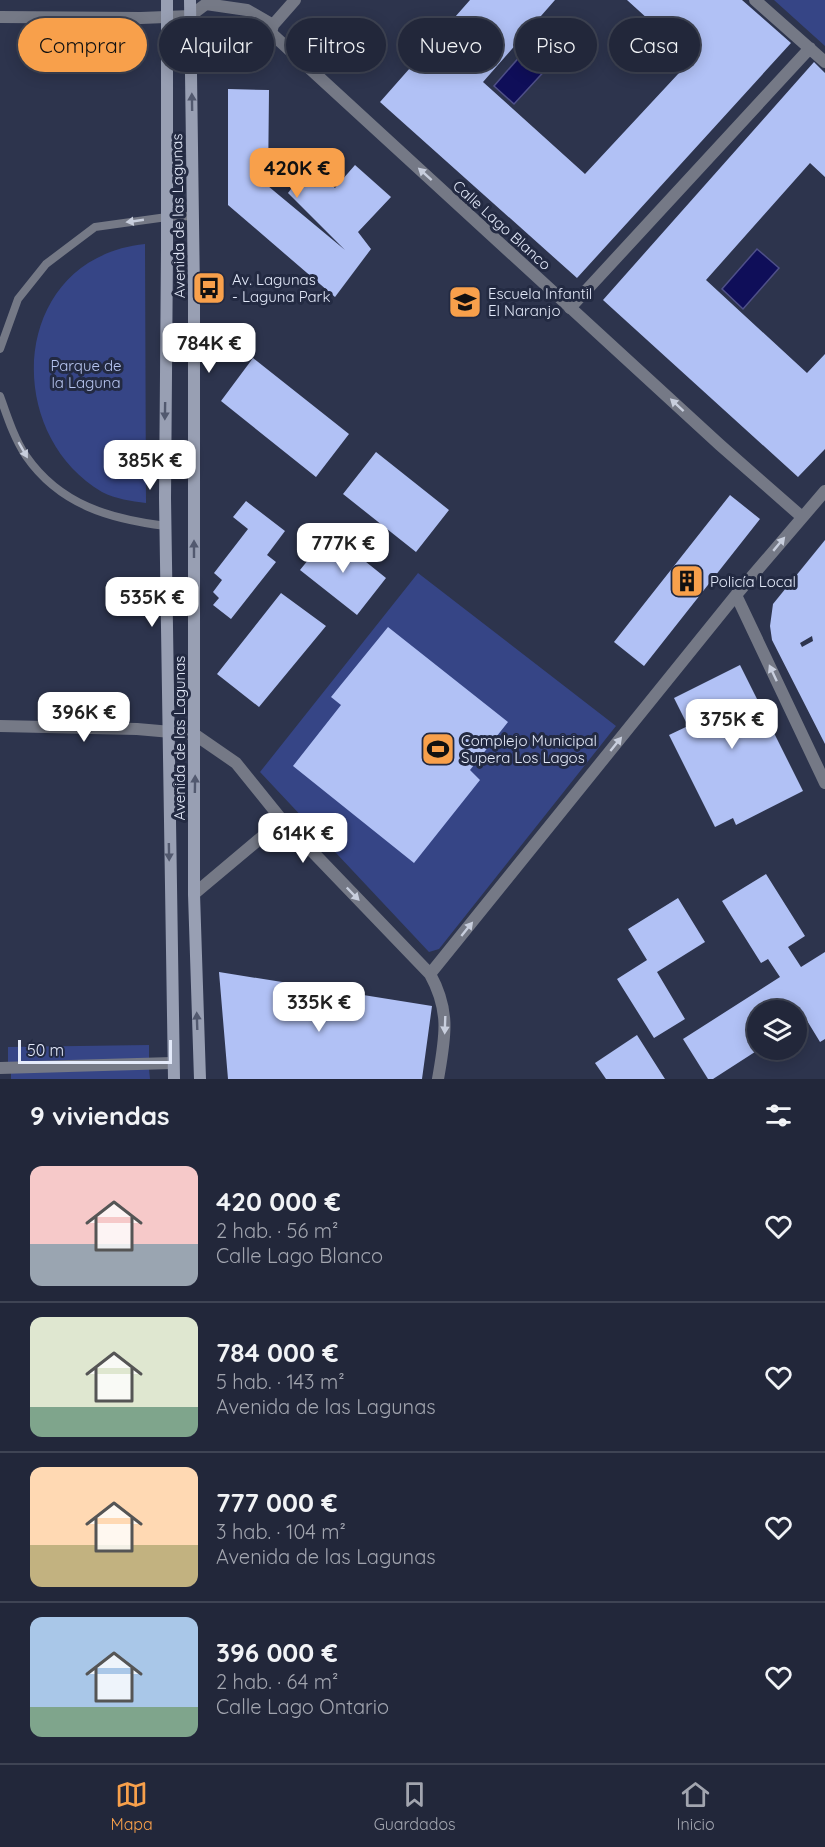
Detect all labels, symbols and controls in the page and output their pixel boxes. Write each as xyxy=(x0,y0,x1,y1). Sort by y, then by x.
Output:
chip: Comprar xyxy=(18,18,147,72)
chip: Alquilar xyxy=(159,18,274,72)
chip: Filtros xyxy=(286,18,386,72)
chip: Nuevo xyxy=(398,18,503,72)
chip: Piso xyxy=(515,18,597,72)
chip: Casa xyxy=(609,18,700,72)
one-way arrow xyxy=(187,93,197,112)
street label: Avenida de las Lagunas xyxy=(167,133,189,299)
pin: 420K € xyxy=(248,148,346,199)
text: 420K € xyxy=(264,155,330,180)
one-way arrow xyxy=(417,167,432,181)
street label: Calle Lago Blanco xyxy=(449,176,555,274)
one-way arrow xyxy=(125,217,144,226)
bus stop icon: Av. Lagunas - Laguna Park xyxy=(191,270,227,306)
place label: Av. Lagunas - Laguna Park xyxy=(232,270,330,306)
school or university icon: Escuela Infantil El Naranjo xyxy=(447,284,483,320)
place label: Escuela Infantil El Naranjo xyxy=(488,284,592,320)
pin: 784K € xyxy=(160,323,258,374)
text: 784K € xyxy=(177,330,241,355)
park label: Parque de la Laguna xyxy=(50,356,122,392)
one-way arrow xyxy=(670,399,684,413)
one-way arrow xyxy=(161,402,170,421)
pin: 385K € xyxy=(101,440,199,491)
one-way arrow xyxy=(18,442,28,459)
text: 385K € xyxy=(118,447,182,472)
pin: 777K € xyxy=(294,523,392,574)
text: 777K € xyxy=(311,530,375,555)
one-way arrow xyxy=(772,537,785,552)
one-way arrow xyxy=(189,540,199,559)
building icon: Policía Local xyxy=(669,563,705,599)
place label: Policía Local xyxy=(710,572,796,591)
pin: 535K € xyxy=(103,577,201,628)
text: 535K € xyxy=(119,584,185,609)
street label: Avenida de las Lagunas xyxy=(170,656,189,820)
one-way arrow xyxy=(769,664,778,681)
pin: 396K € xyxy=(35,692,133,743)
text: 396K € xyxy=(52,699,116,724)
pin: 375K € xyxy=(683,699,781,750)
text: 375K € xyxy=(700,706,764,731)
sports icon: Complejo Municipal Supera Los Lagos xyxy=(420,731,456,767)
place label: Complejo Municipal Supera Los Lagos xyxy=(461,731,597,767)
one-way arrow xyxy=(609,737,622,752)
one-way arrow xyxy=(190,774,200,793)
pin: 614K € xyxy=(254,813,352,864)
text: 614K € xyxy=(272,820,334,845)
one-way arrow xyxy=(164,843,174,862)
one-way arrow xyxy=(346,886,360,901)
one-way arrow xyxy=(460,921,473,936)
pin: 335K € xyxy=(270,982,368,1033)
text: 335K € xyxy=(287,989,351,1014)
map controls xyxy=(747,1000,807,1060)
button: layers xyxy=(747,1000,807,1060)
one-way arrow xyxy=(193,1011,202,1030)
one-way arrow xyxy=(440,1016,449,1035)
scale bar xyxy=(18,1037,172,1064)
text: 50 m xyxy=(27,1040,64,1060)
text: 9 viviendas xyxy=(30,1099,170,1132)
icon: filters xyxy=(762,1099,795,1132)
text: 420 000 € xyxy=(216,1185,341,1218)
icon: home xyxy=(78,1190,150,1262)
icon: heart xyxy=(762,1210,795,1243)
text: 2 hab. · 56 m² xyxy=(216,1218,338,1243)
text: Calle Lago Blanco xyxy=(216,1243,383,1268)
text: 784 000 € xyxy=(216,1336,339,1369)
icon: home xyxy=(78,1341,150,1413)
icon: heart xyxy=(762,1361,795,1394)
text: 5 hab. · 143 m² xyxy=(216,1369,345,1394)
text: Avenida de las Lagunas xyxy=(216,1394,436,1419)
text: 777 000 € xyxy=(216,1486,338,1519)
icon: home xyxy=(78,1491,150,1563)
icon: heart xyxy=(762,1511,795,1544)
text: 3 hab. · 104 m² xyxy=(216,1519,346,1544)
text: Avenida de las Lagunas xyxy=(216,1544,436,1569)
text: 396 000 € xyxy=(216,1636,338,1669)
icon: home xyxy=(78,1641,150,1713)
icon: heart xyxy=(762,1661,795,1694)
text: 2 hab. · 64 m² xyxy=(216,1669,338,1694)
text: Calle Lago Ontario xyxy=(216,1694,389,1719)
tab: Mapa xyxy=(110,1778,153,1834)
tab: Guardados xyxy=(374,1778,456,1834)
tab: Inicio xyxy=(677,1778,715,1834)

